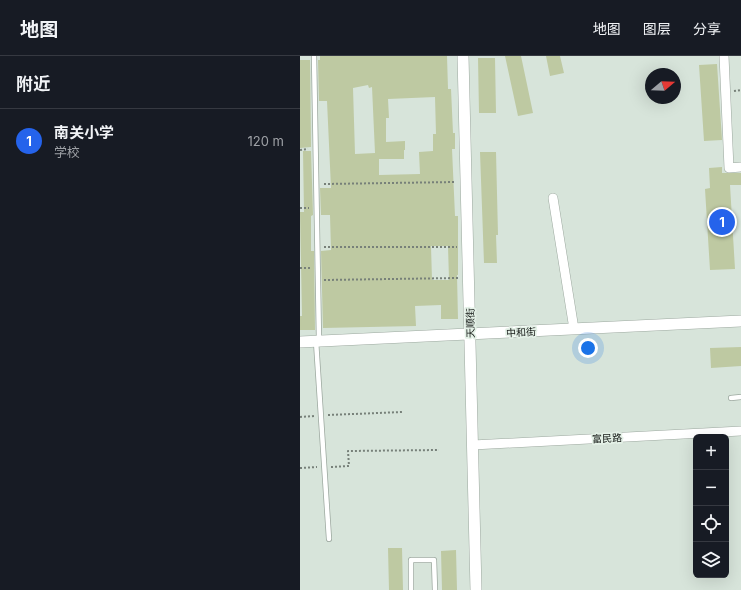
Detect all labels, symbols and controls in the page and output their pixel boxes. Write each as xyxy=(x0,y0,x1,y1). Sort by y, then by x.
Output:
text: 地图 xyxy=(20,18,58,41)
text: 地图 xyxy=(593,20,621,37)
text: 图层 xyxy=(643,20,671,37)
text: 分享 xyxy=(693,20,721,37)
north arrow xyxy=(645,68,681,104)
text: 附近 xyxy=(16,74,50,94)
text: 南关小学 xyxy=(54,123,114,142)
text: 1 xyxy=(26,133,32,149)
text: 120 m xyxy=(248,133,284,149)
text: 学校 xyxy=(54,144,80,160)
pin: 1 xyxy=(709,207,735,237)
street label: 天顺街 xyxy=(464,308,476,338)
street label: 中和街 xyxy=(506,325,536,339)
your location xyxy=(578,338,598,358)
street label: 富民路 xyxy=(592,431,622,445)
map controls xyxy=(693,434,729,578)
button: + xyxy=(693,434,729,470)
button: − xyxy=(693,470,729,506)
button: locate xyxy=(693,506,729,542)
button: layers xyxy=(693,542,729,578)

